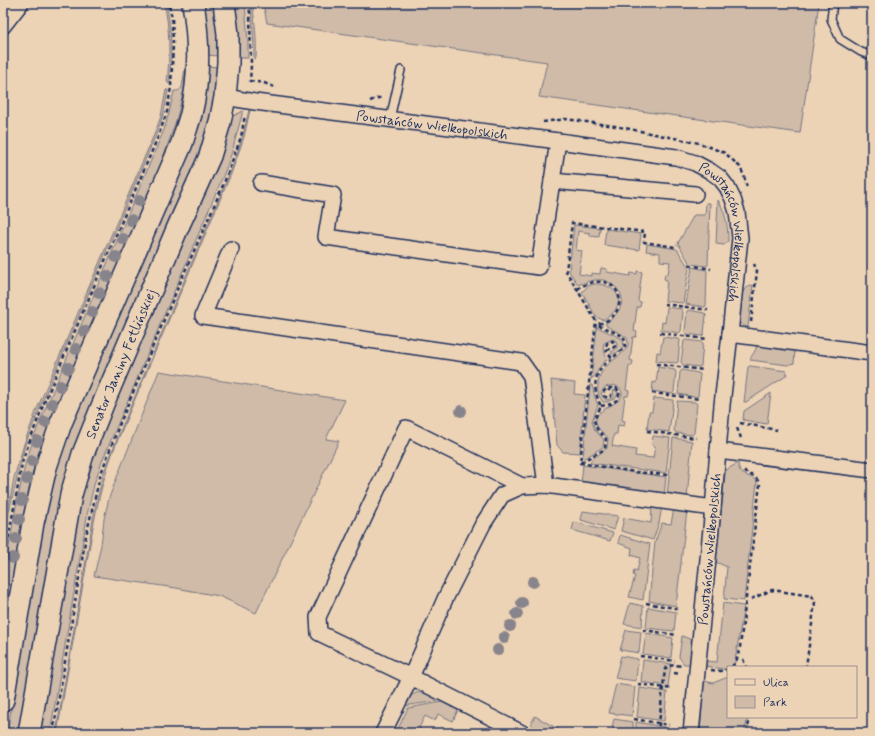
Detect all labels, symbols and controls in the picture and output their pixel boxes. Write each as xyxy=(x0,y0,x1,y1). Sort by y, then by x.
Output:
street label: Powstańców Wielkopolskich xyxy=(355,107,509,145)
street label: Powstańców Wielkopolskich xyxy=(695,159,748,303)
street label: Senator Janiny Fetlińskiej xyxy=(82,286,161,442)
street label: Powstańców Wielkopolskich xyxy=(694,472,726,626)
legend xyxy=(727,666,857,718)
text: Ulica xyxy=(763,675,789,691)
text: Park xyxy=(763,695,787,711)

